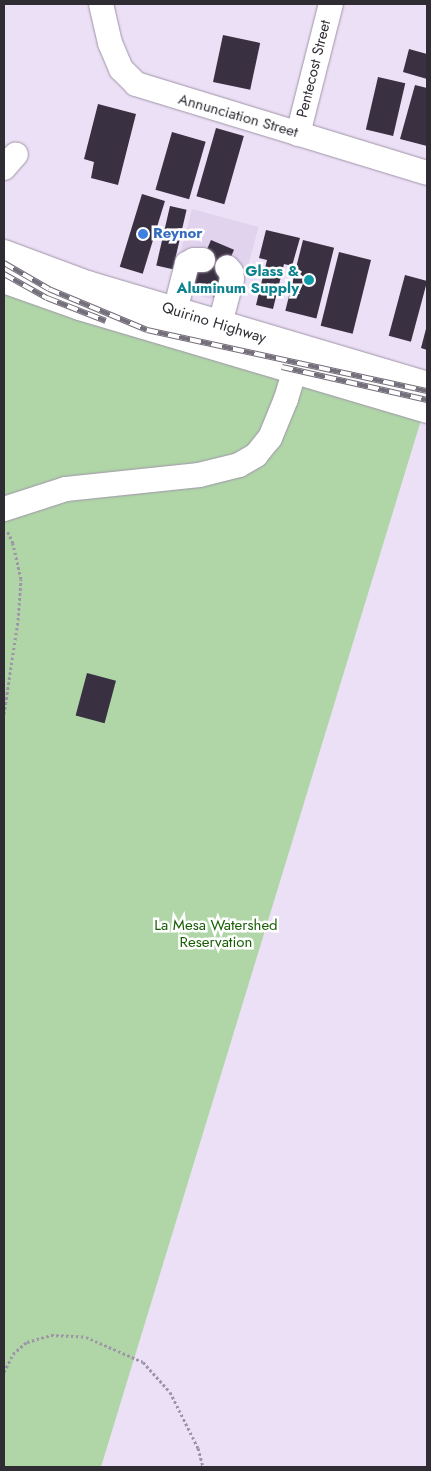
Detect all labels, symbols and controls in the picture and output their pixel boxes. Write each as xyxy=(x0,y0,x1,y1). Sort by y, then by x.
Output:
street label: Pentecost Street xyxy=(293,18,335,120)
street label: Annunciation Street xyxy=(176,90,300,142)
place label: Reynor xyxy=(153,225,203,243)
marker: Reynor xyxy=(137,228,149,240)
place label: Glass & Aluminum Supply xyxy=(176,262,299,297)
marker: Glass & Aluminum Supply xyxy=(303,274,315,286)
street label: Quirino Highway xyxy=(160,299,268,347)
park label: La Mesa Watershed Reservation xyxy=(154,916,278,951)

